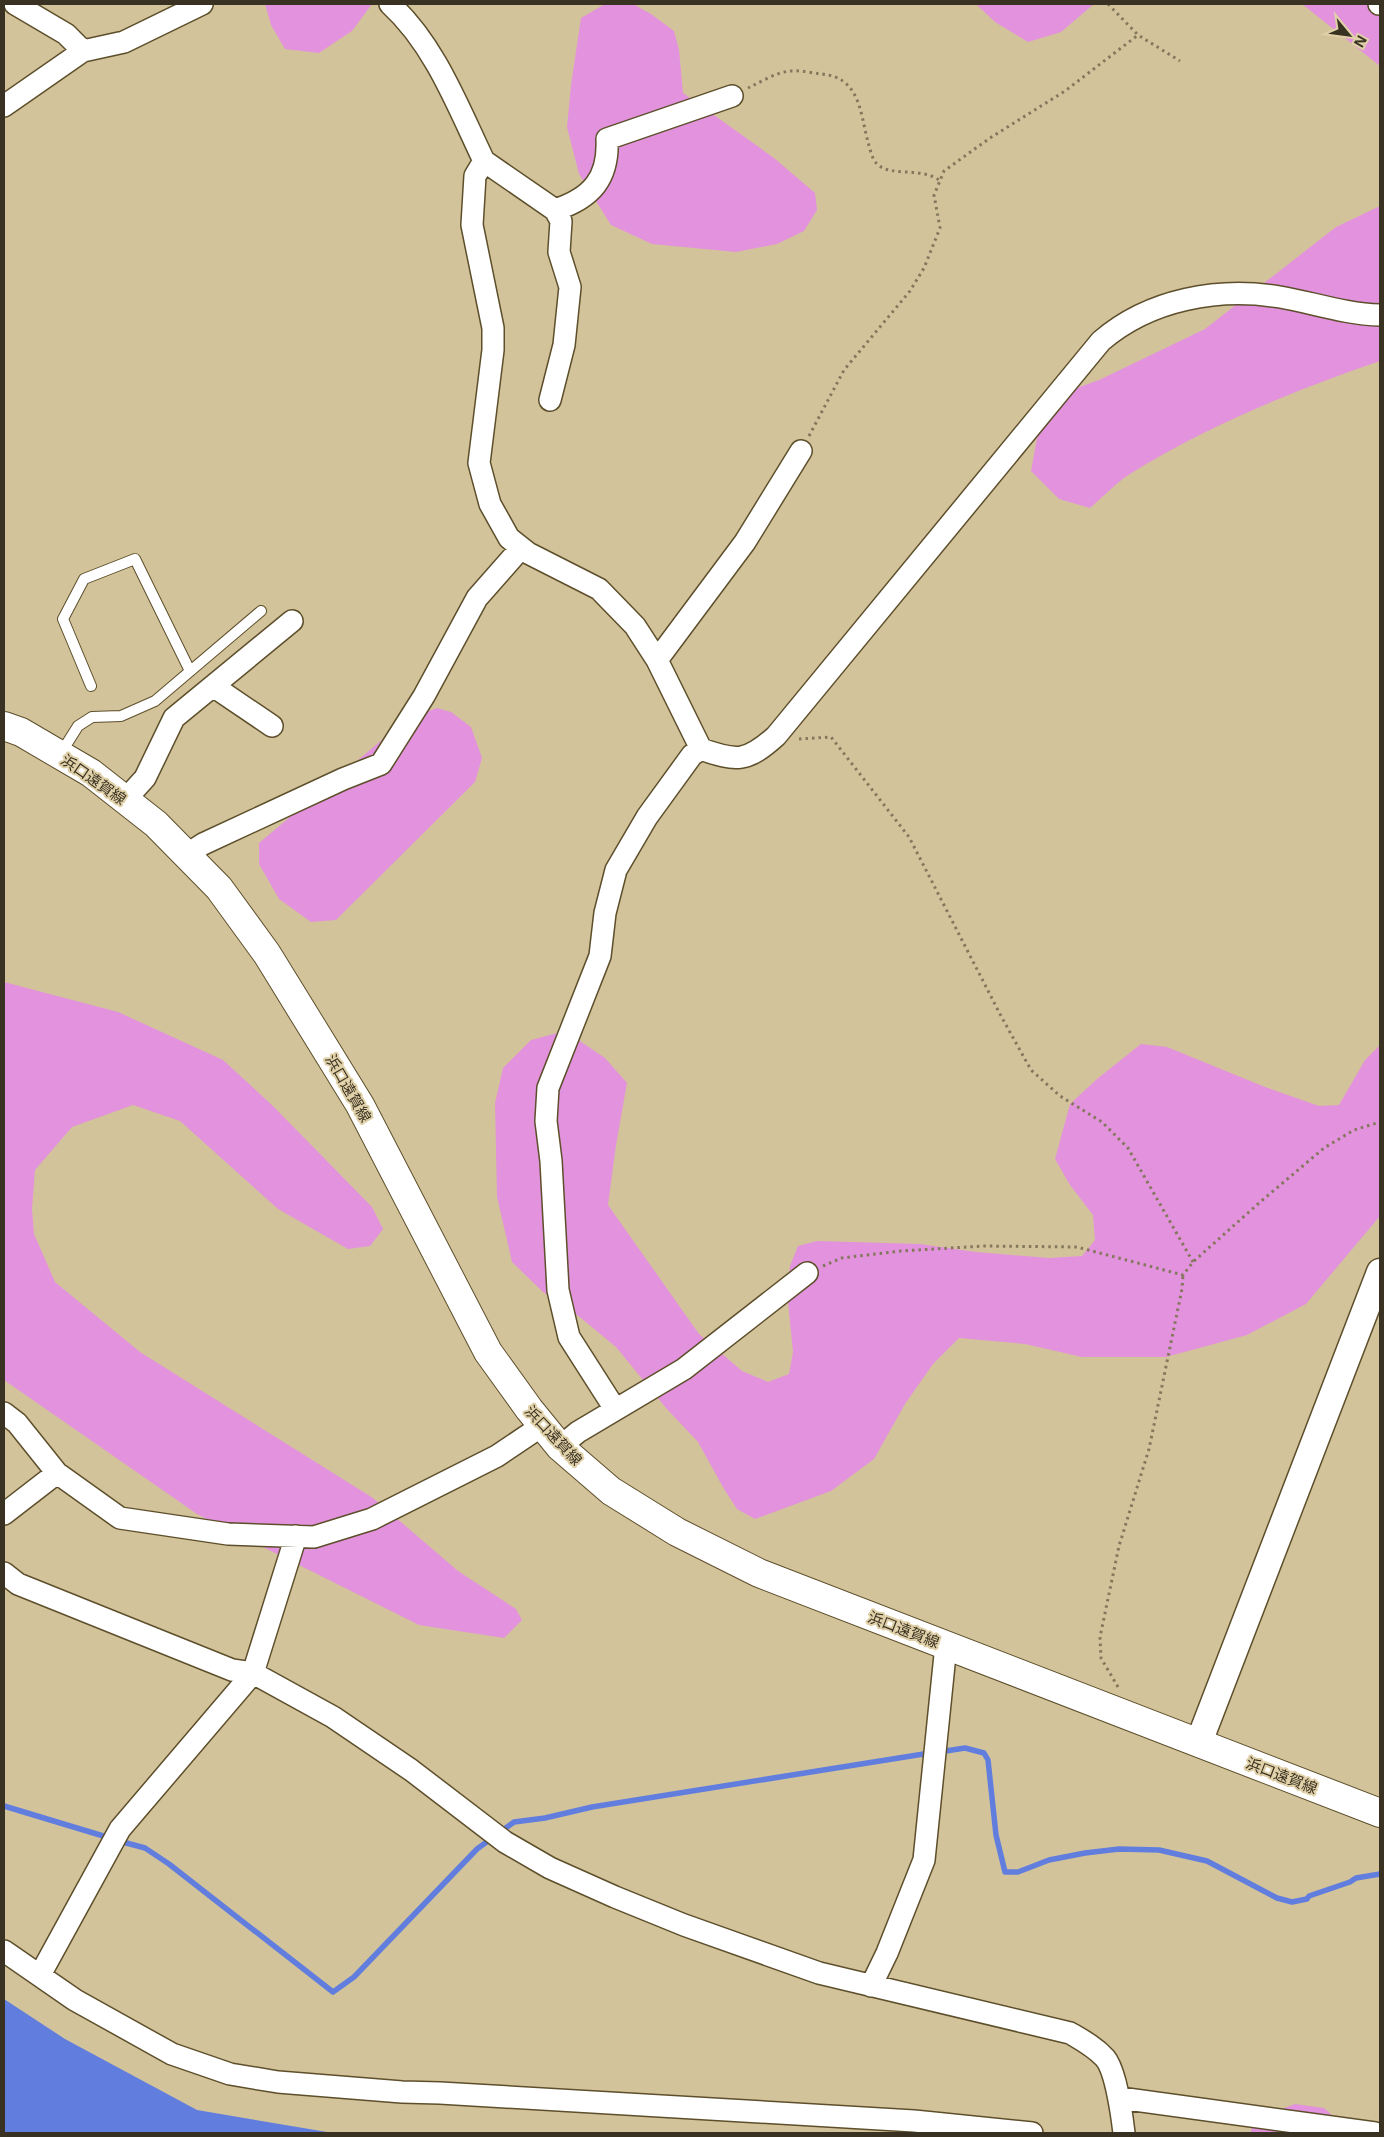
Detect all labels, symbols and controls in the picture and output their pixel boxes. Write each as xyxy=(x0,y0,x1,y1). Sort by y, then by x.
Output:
north arrow xyxy=(1324,10,1374,60)
text: N xyxy=(1350,32,1372,51)
street label: 浜口遠賀線 xyxy=(58,749,130,809)
street label: 浜口遠賀線 xyxy=(322,1051,376,1125)
street label: 浜口遠賀線 xyxy=(521,1401,587,1469)
street label: 浜口遠賀線 xyxy=(865,1606,943,1652)
street label: 浜口遠賀線 xyxy=(1243,1752,1321,1798)

